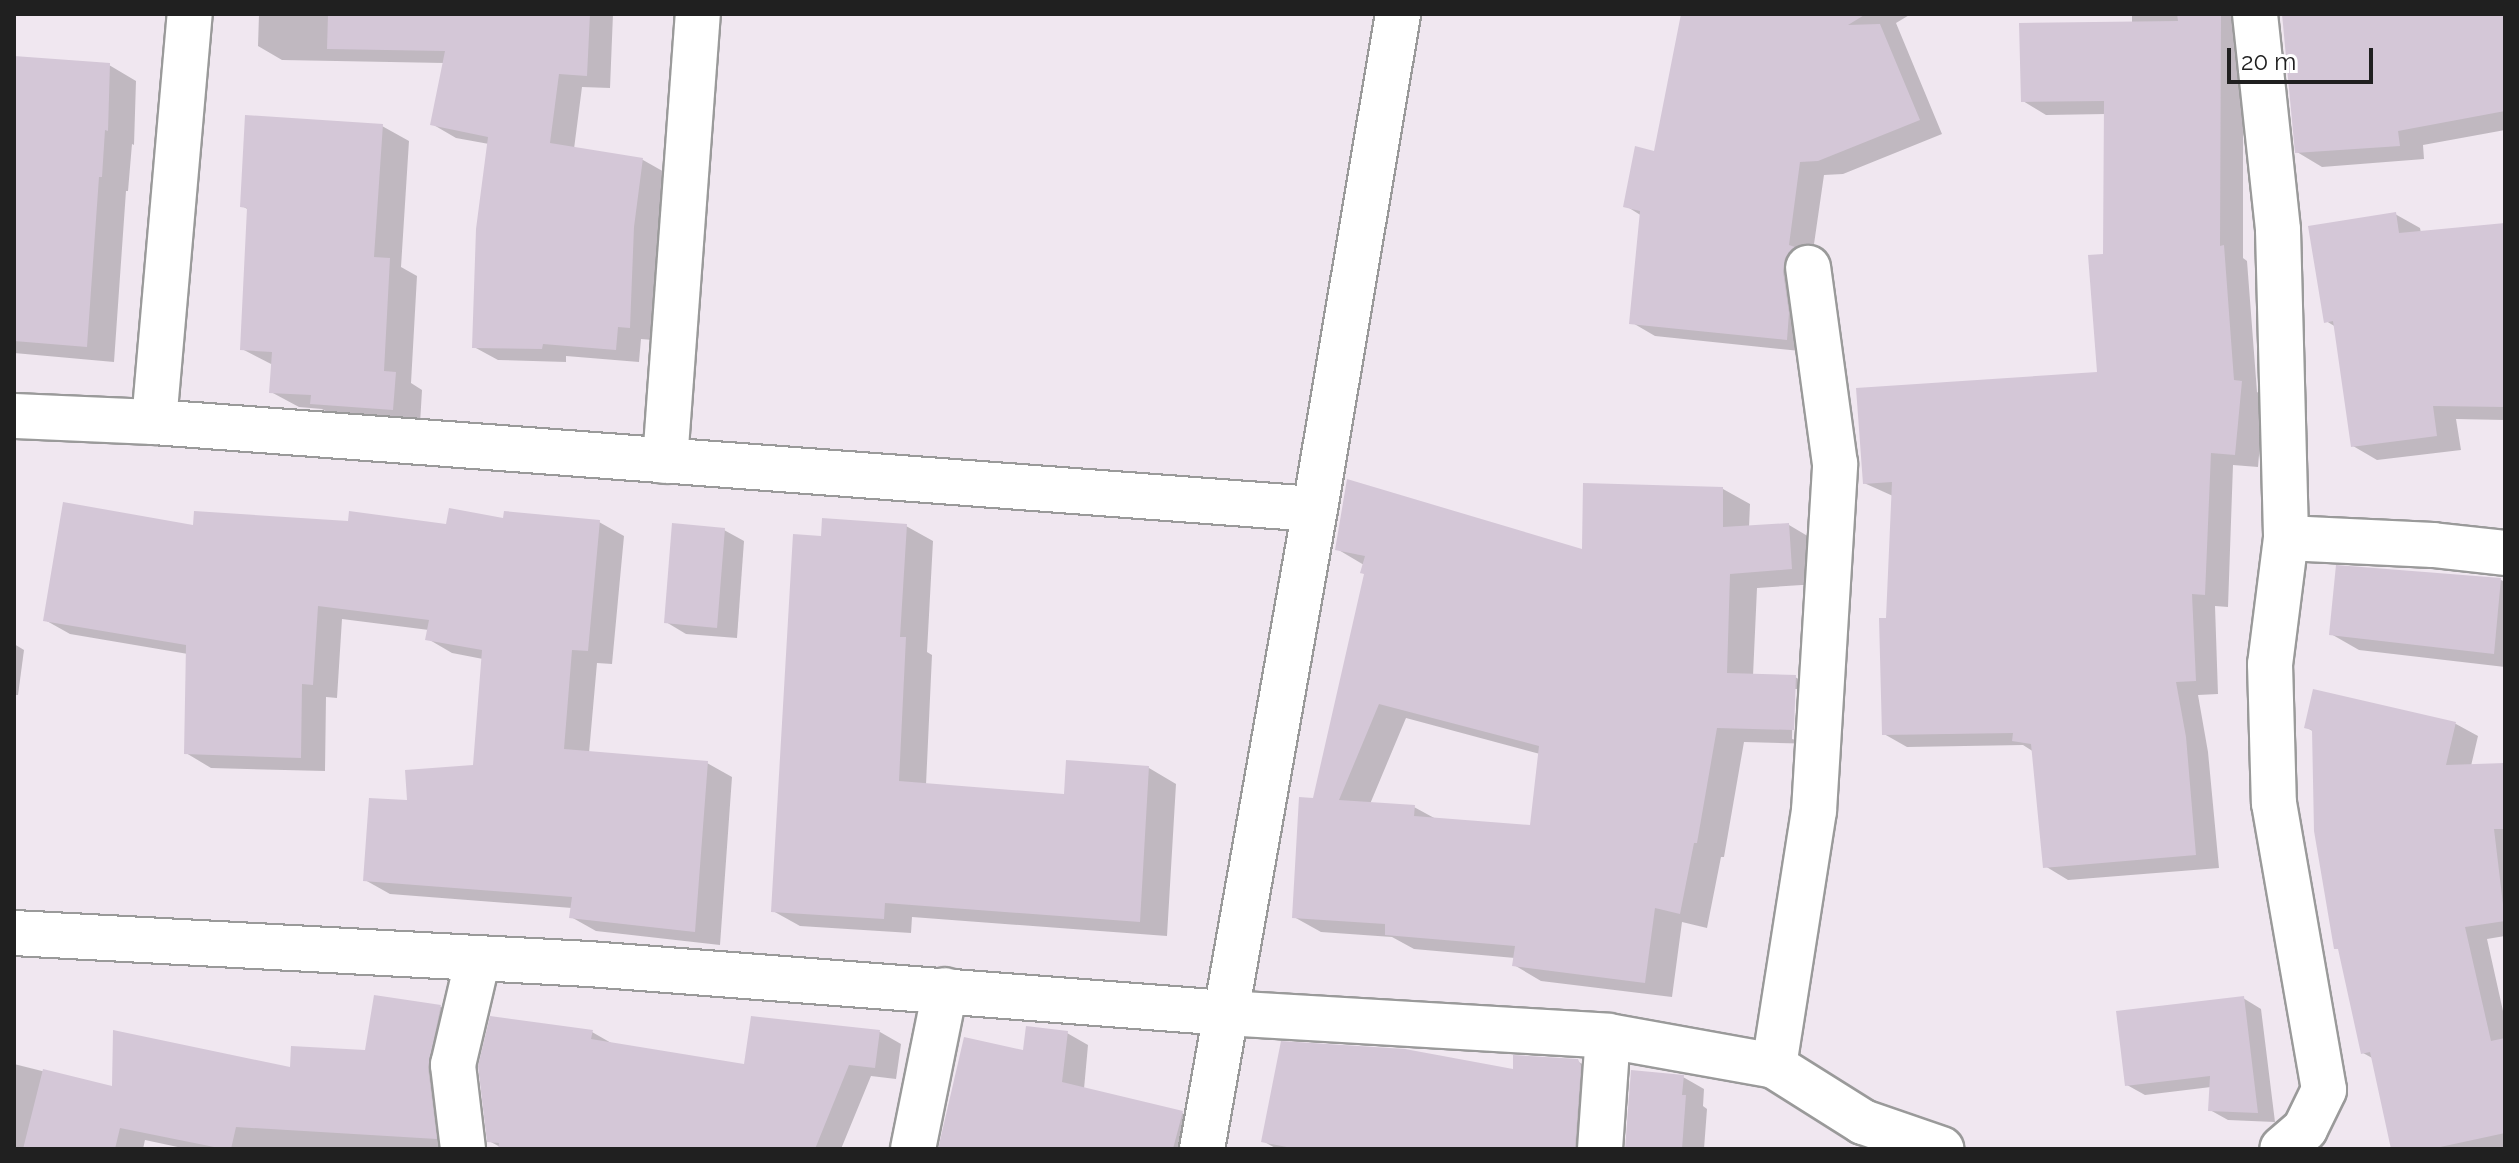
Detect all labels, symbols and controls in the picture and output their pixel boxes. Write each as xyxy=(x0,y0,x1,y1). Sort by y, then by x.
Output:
scale bar xyxy=(2231,32,2377,82)
text: 20 m xyxy=(2241,47,2296,76)

